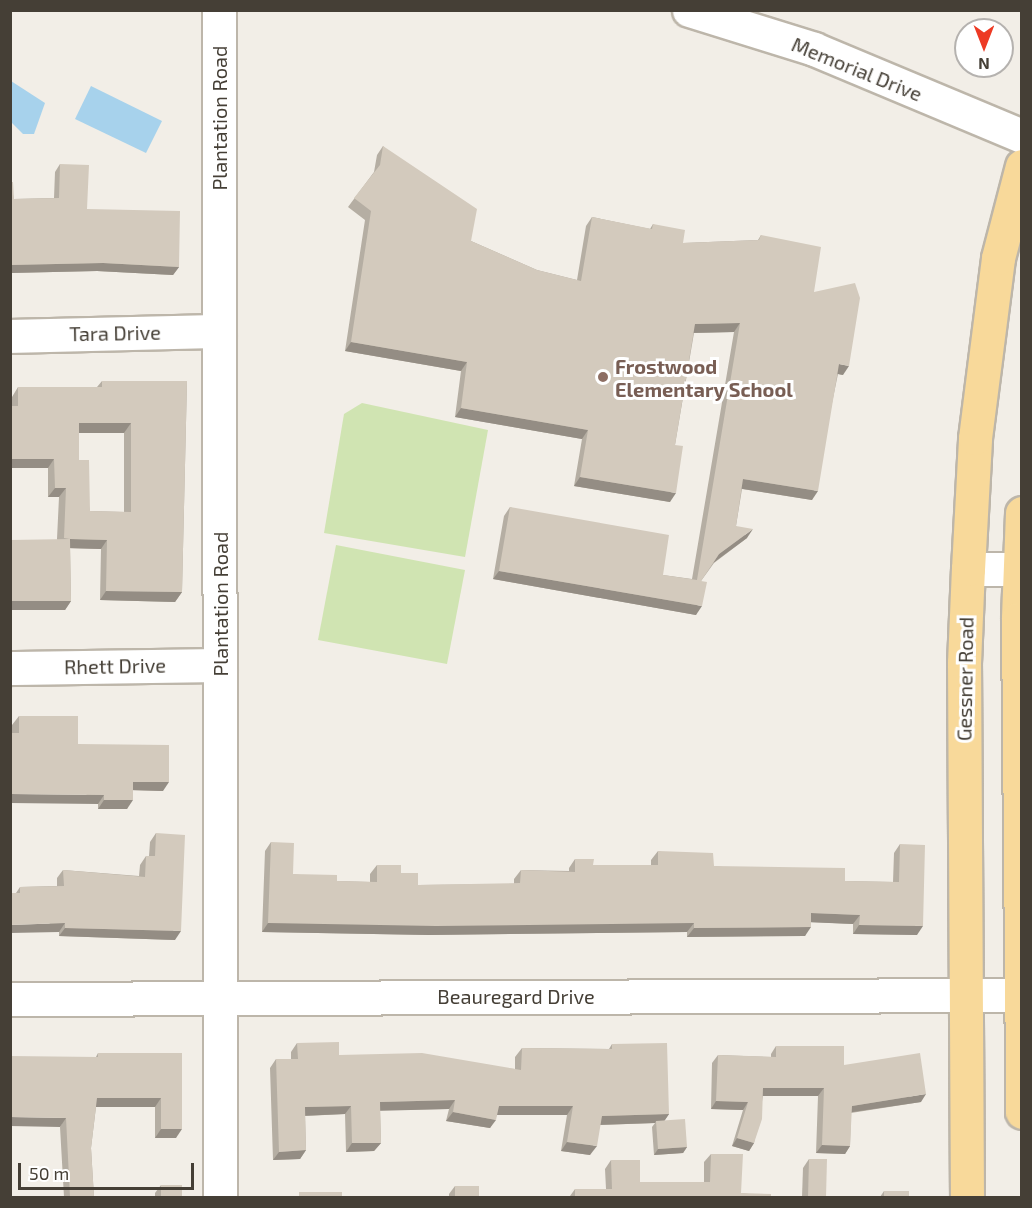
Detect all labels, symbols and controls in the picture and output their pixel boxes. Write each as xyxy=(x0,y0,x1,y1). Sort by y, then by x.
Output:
north arrow xyxy=(954,18,1014,78)
street label: Memorial Drive xyxy=(788,32,926,106)
street label: Plantation Road xyxy=(207,45,231,191)
text: N xyxy=(978,55,990,74)
street label: Tara Drive xyxy=(69,320,161,346)
place label: Frostwood Elementary School xyxy=(615,354,793,401)
marker: Frostwood Elementary School xyxy=(596,370,610,384)
street label: Plantation Road xyxy=(208,531,232,677)
street label: Gessner Road xyxy=(952,617,978,741)
street label: Rhett Drive xyxy=(64,653,166,679)
street label: Beauregard Drive xyxy=(437,984,595,1008)
scale bar xyxy=(21,1151,196,1189)
text: 50 m xyxy=(29,1162,69,1184)

